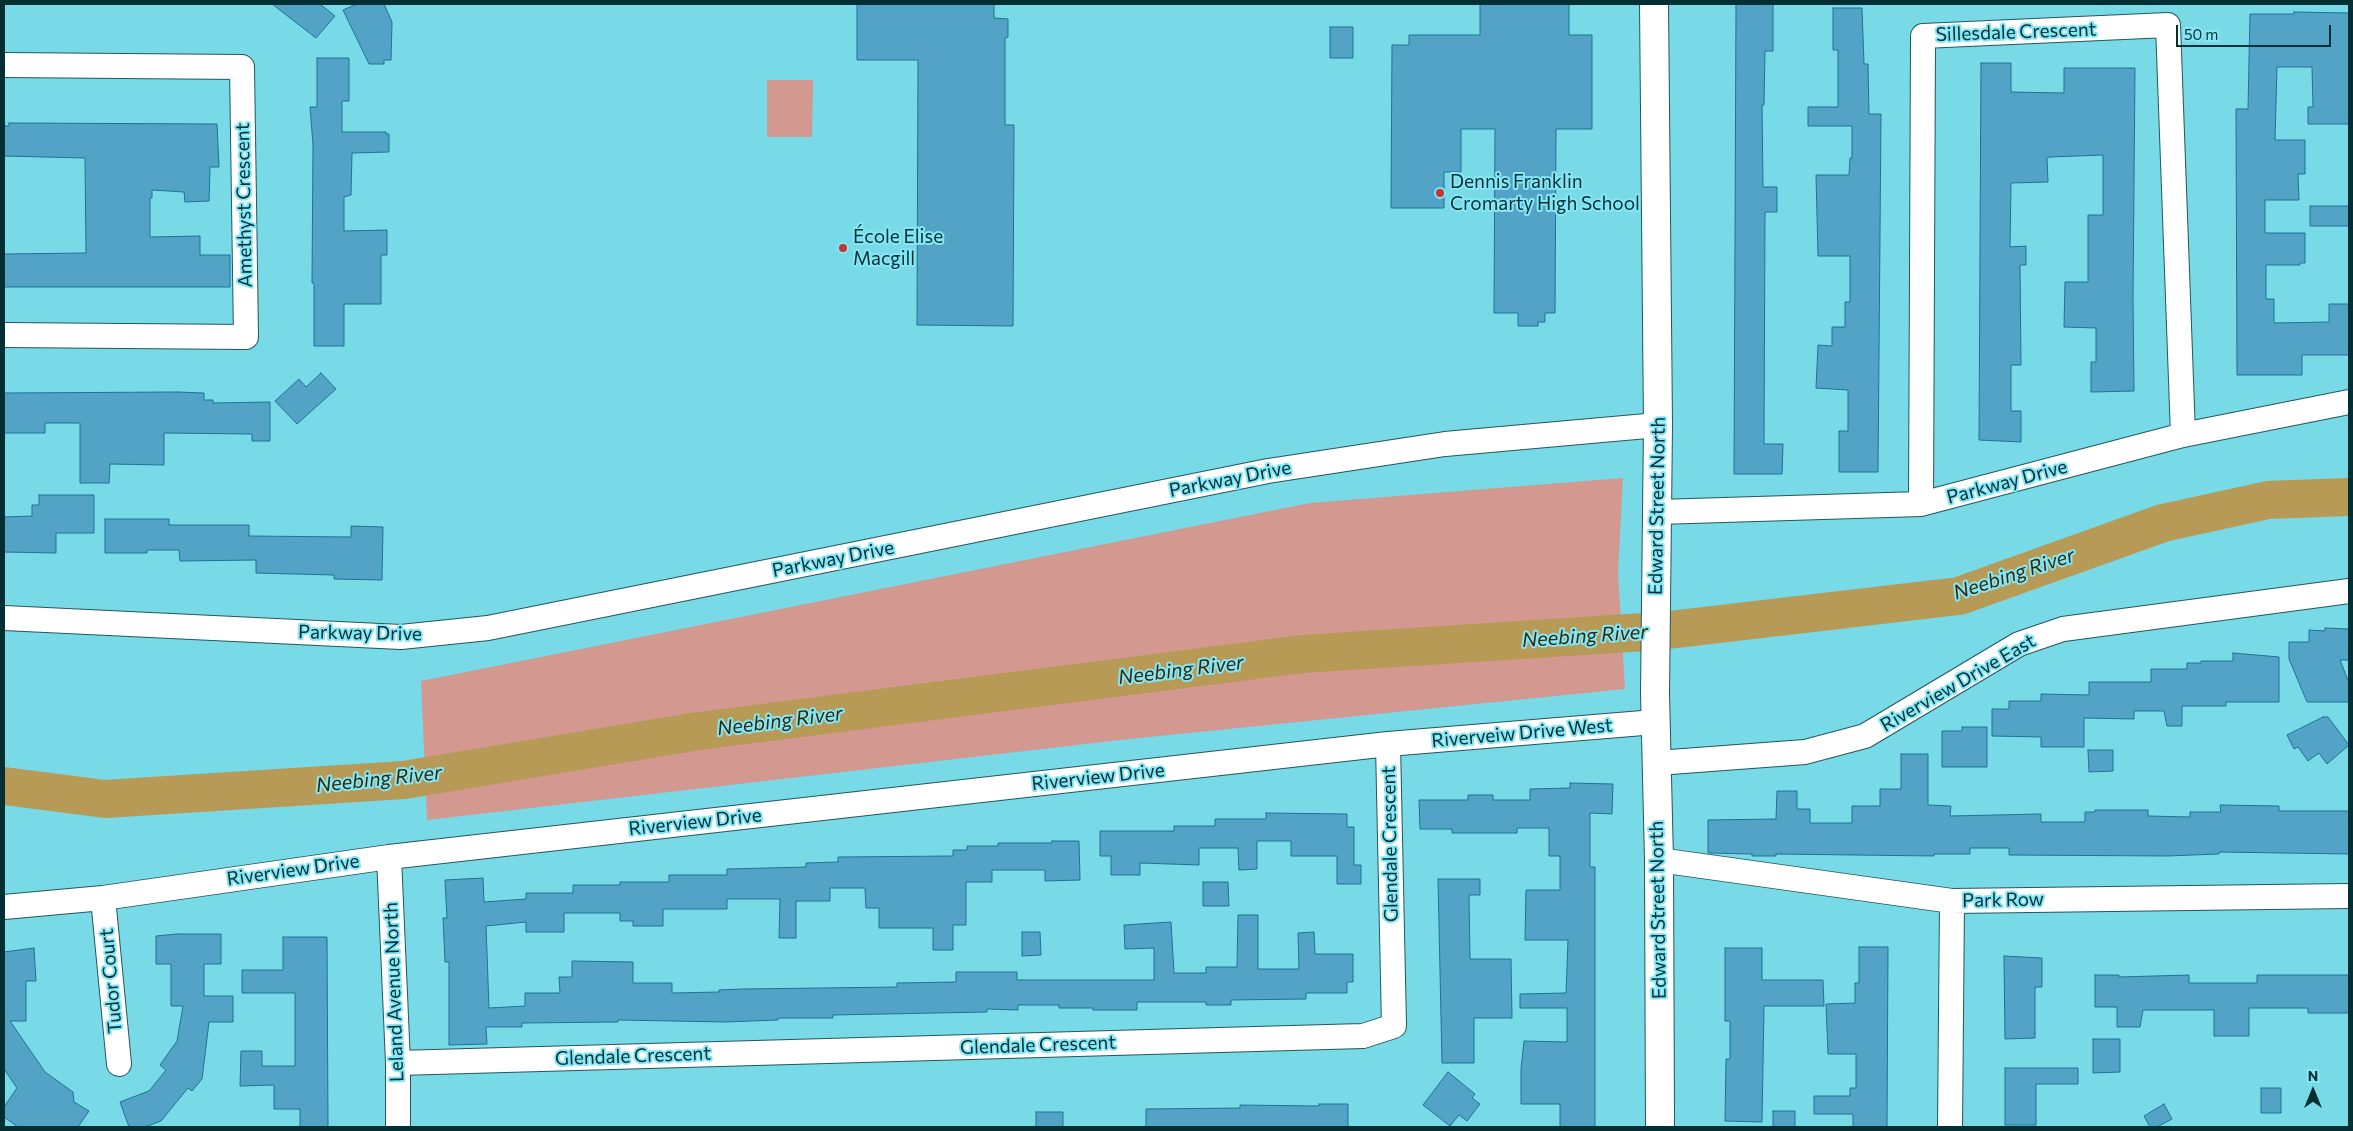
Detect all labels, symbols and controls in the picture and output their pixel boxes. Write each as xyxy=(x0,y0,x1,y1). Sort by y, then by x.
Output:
scale bar xyxy=(2178,15,2333,47)
street label: Sillesdale Crescent xyxy=(1935,18,2097,46)
text: 50 m xyxy=(2184,25,2218,43)
street label: Amethyst Crescent xyxy=(231,122,257,288)
place label: Dennis Franklin Cromarty High School xyxy=(1450,171,1640,215)
marker: Dennis Franklin Cromarty High School xyxy=(1434,187,1446,199)
place label: École Elise Macgill xyxy=(853,226,943,270)
marker: École Elise Macgill xyxy=(837,242,849,254)
street label: Edward Street North xyxy=(1644,417,1670,595)
street label: Parkway Drive xyxy=(1944,455,2070,509)
street label: Parkway Drive xyxy=(1167,456,1293,502)
street label: Parkway Drive xyxy=(770,536,896,582)
water label: Neebing River xyxy=(1950,543,2078,605)
water label: Neebing River xyxy=(1521,620,1649,652)
street label: Parkway Drive xyxy=(298,621,422,645)
street label: Riverview Drive East xyxy=(1877,629,2039,737)
water label: Neebing River xyxy=(1117,650,1245,690)
water label: Neebing River xyxy=(716,701,844,741)
street label: Riverveiw Drive West xyxy=(1430,714,1614,752)
street label: Riverview Drive xyxy=(1030,759,1166,795)
water label: Neebing River xyxy=(315,760,443,798)
street label: Glendale Crescent xyxy=(1377,766,1403,922)
street label: Riverview Drive xyxy=(627,804,763,840)
street label: Edward Street North xyxy=(1645,821,1671,999)
street label: Riverview Drive xyxy=(225,849,361,891)
street label: Park Row xyxy=(1962,888,2044,912)
street label: Leland Avenue North xyxy=(379,902,409,1082)
street label: Tudor Court xyxy=(95,928,127,1034)
street label: Glendale Crescent xyxy=(960,1031,1116,1059)
street label: Glendale Crescent xyxy=(555,1042,711,1070)
north arrow xyxy=(2288,1066,2338,1116)
text: N xyxy=(2308,1067,2318,1084)

